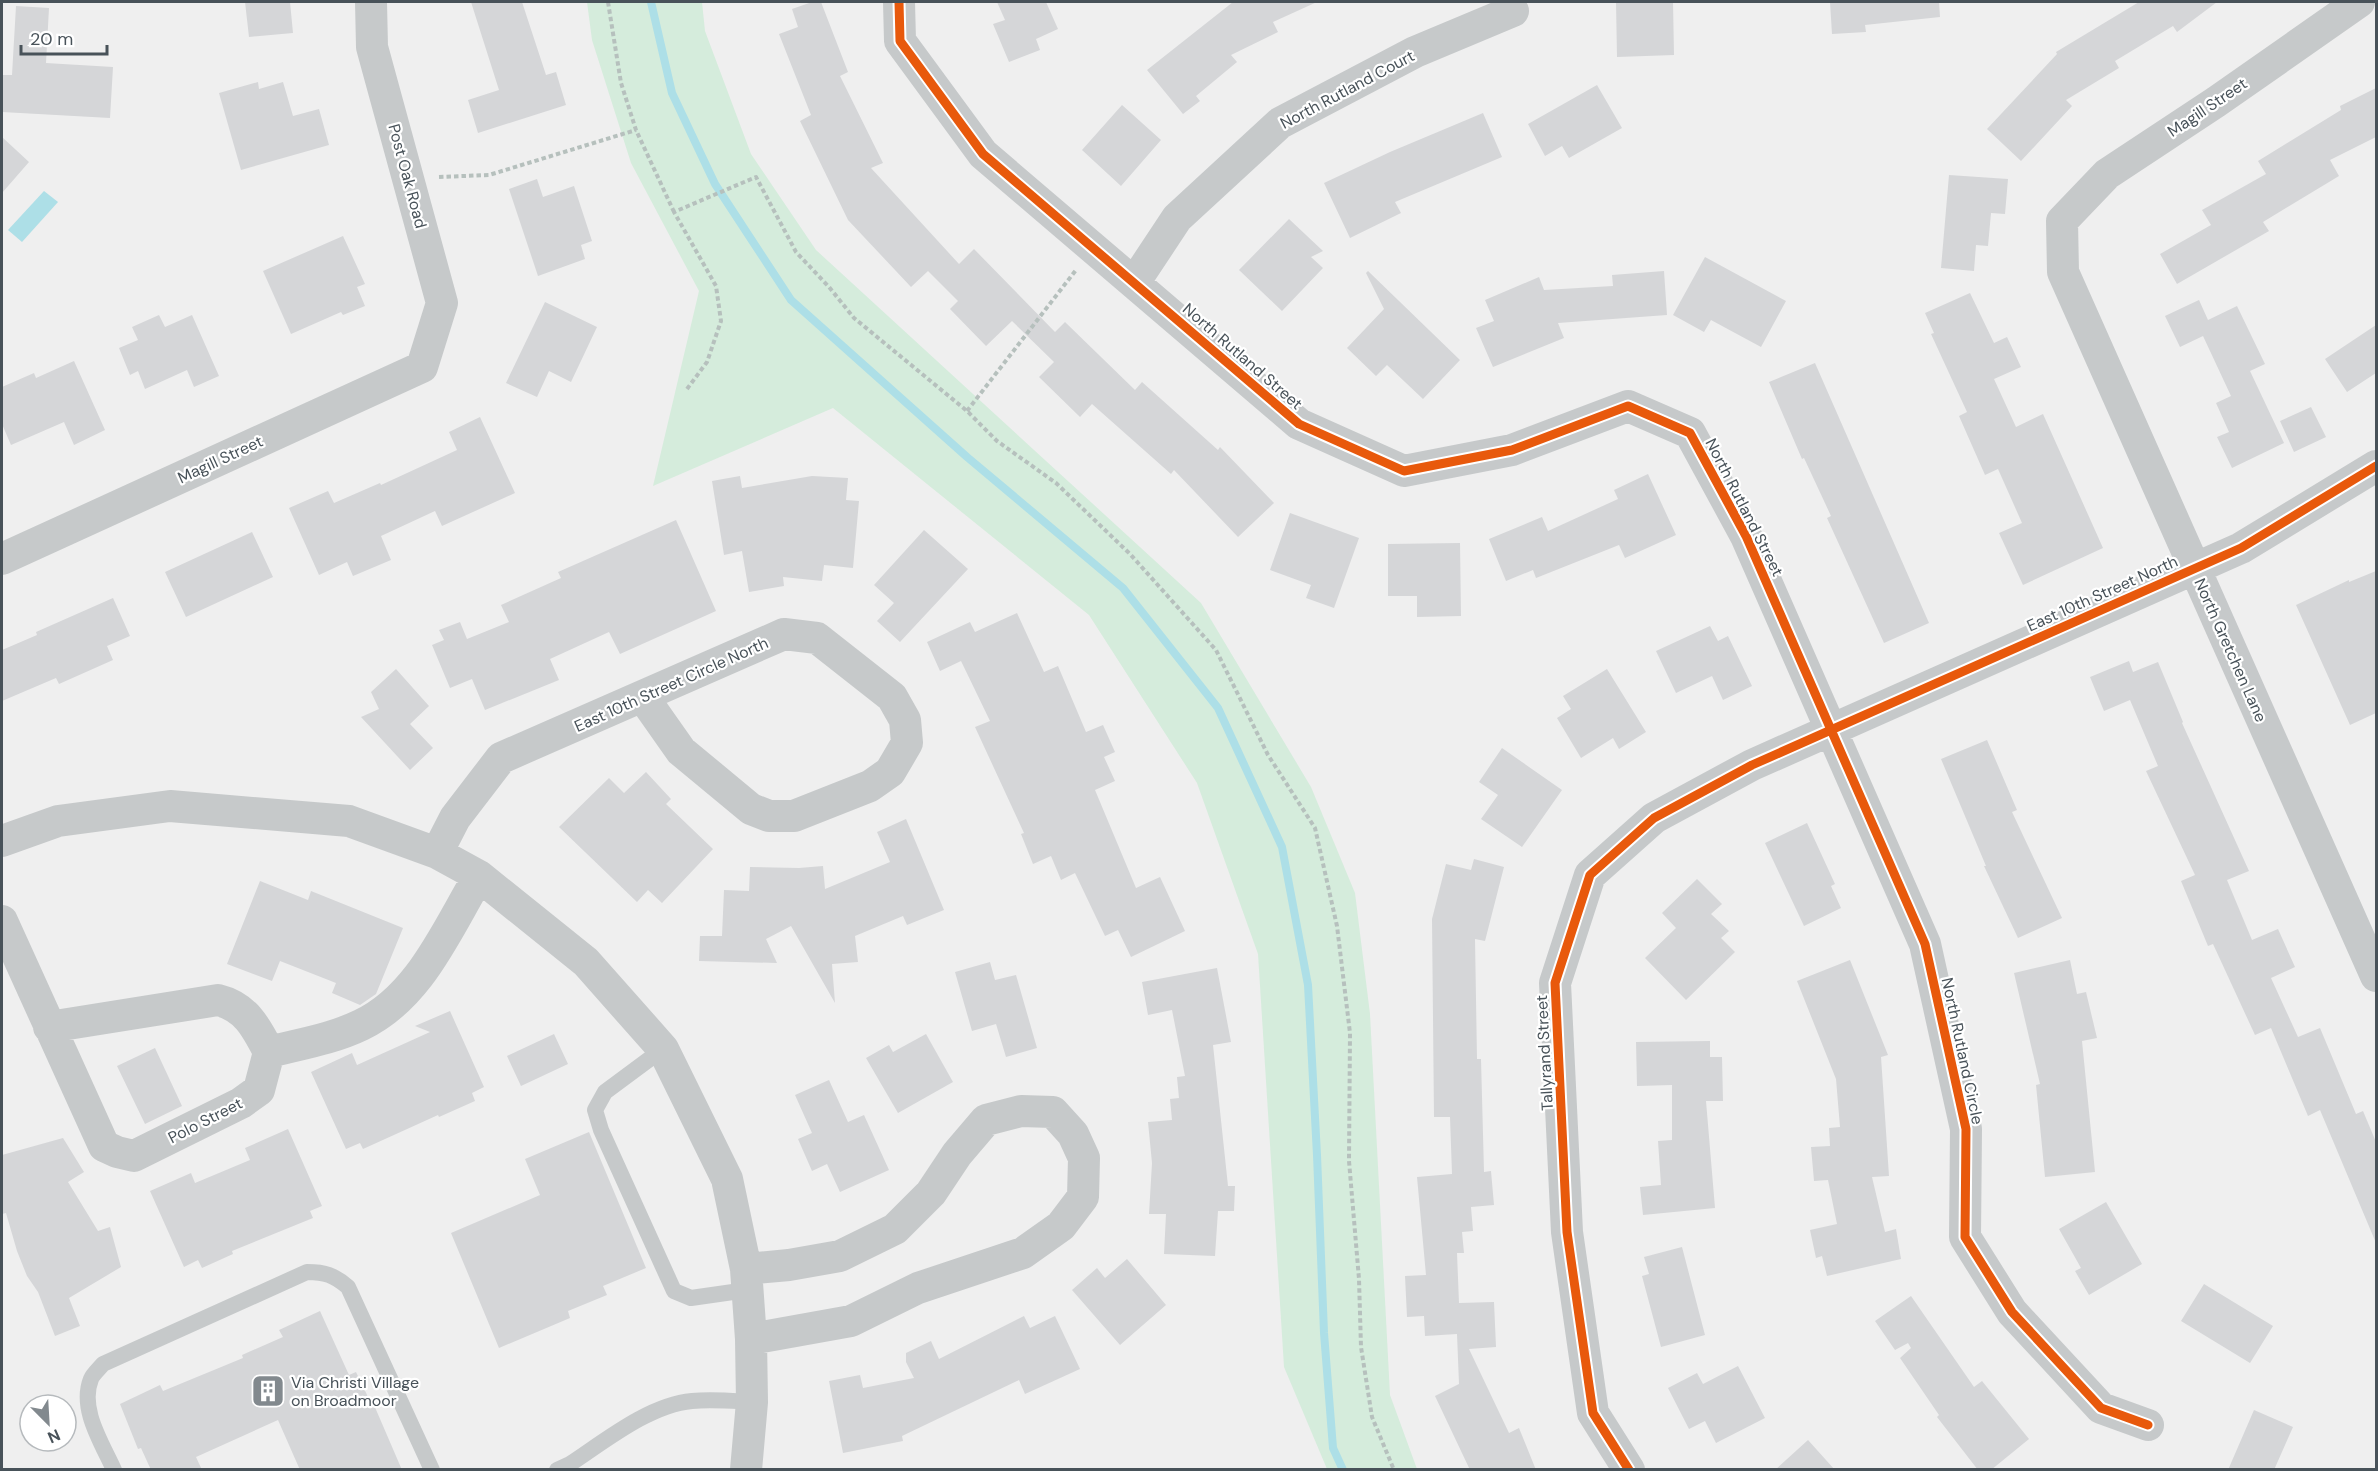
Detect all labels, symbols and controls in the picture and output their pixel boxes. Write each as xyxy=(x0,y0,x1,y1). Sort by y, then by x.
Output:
scale bar xyxy=(21,18,106,56)
text: 20 m xyxy=(30,27,73,51)
street label: North Rutland Court xyxy=(1276,45,1418,134)
street label: Magill Street xyxy=(2163,73,2251,142)
street label: Post Oak Road xyxy=(384,122,432,231)
street label: North Rutland Street xyxy=(1178,299,1307,414)
street label: Magill Street xyxy=(174,431,266,488)
street label: North Rutland Street xyxy=(1701,435,1788,580)
street label: East 10th Street North xyxy=(2023,551,2181,636)
street label: North Gretchen Lane xyxy=(2189,575,2272,725)
street label: East 10th Street Circle North xyxy=(571,632,771,737)
street label: North Rutland Circle xyxy=(1937,976,1988,1126)
street label: Tallyrand Street xyxy=(1531,995,1558,1111)
street label: Polo Street xyxy=(164,1093,246,1148)
place label: Via Christi Village on Broadmoor xyxy=(291,1372,419,1411)
building icon: Via Christi Village on Broadmoor xyxy=(250,1373,286,1409)
north arrow xyxy=(18,1393,78,1453)
text: N xyxy=(44,1424,63,1448)

